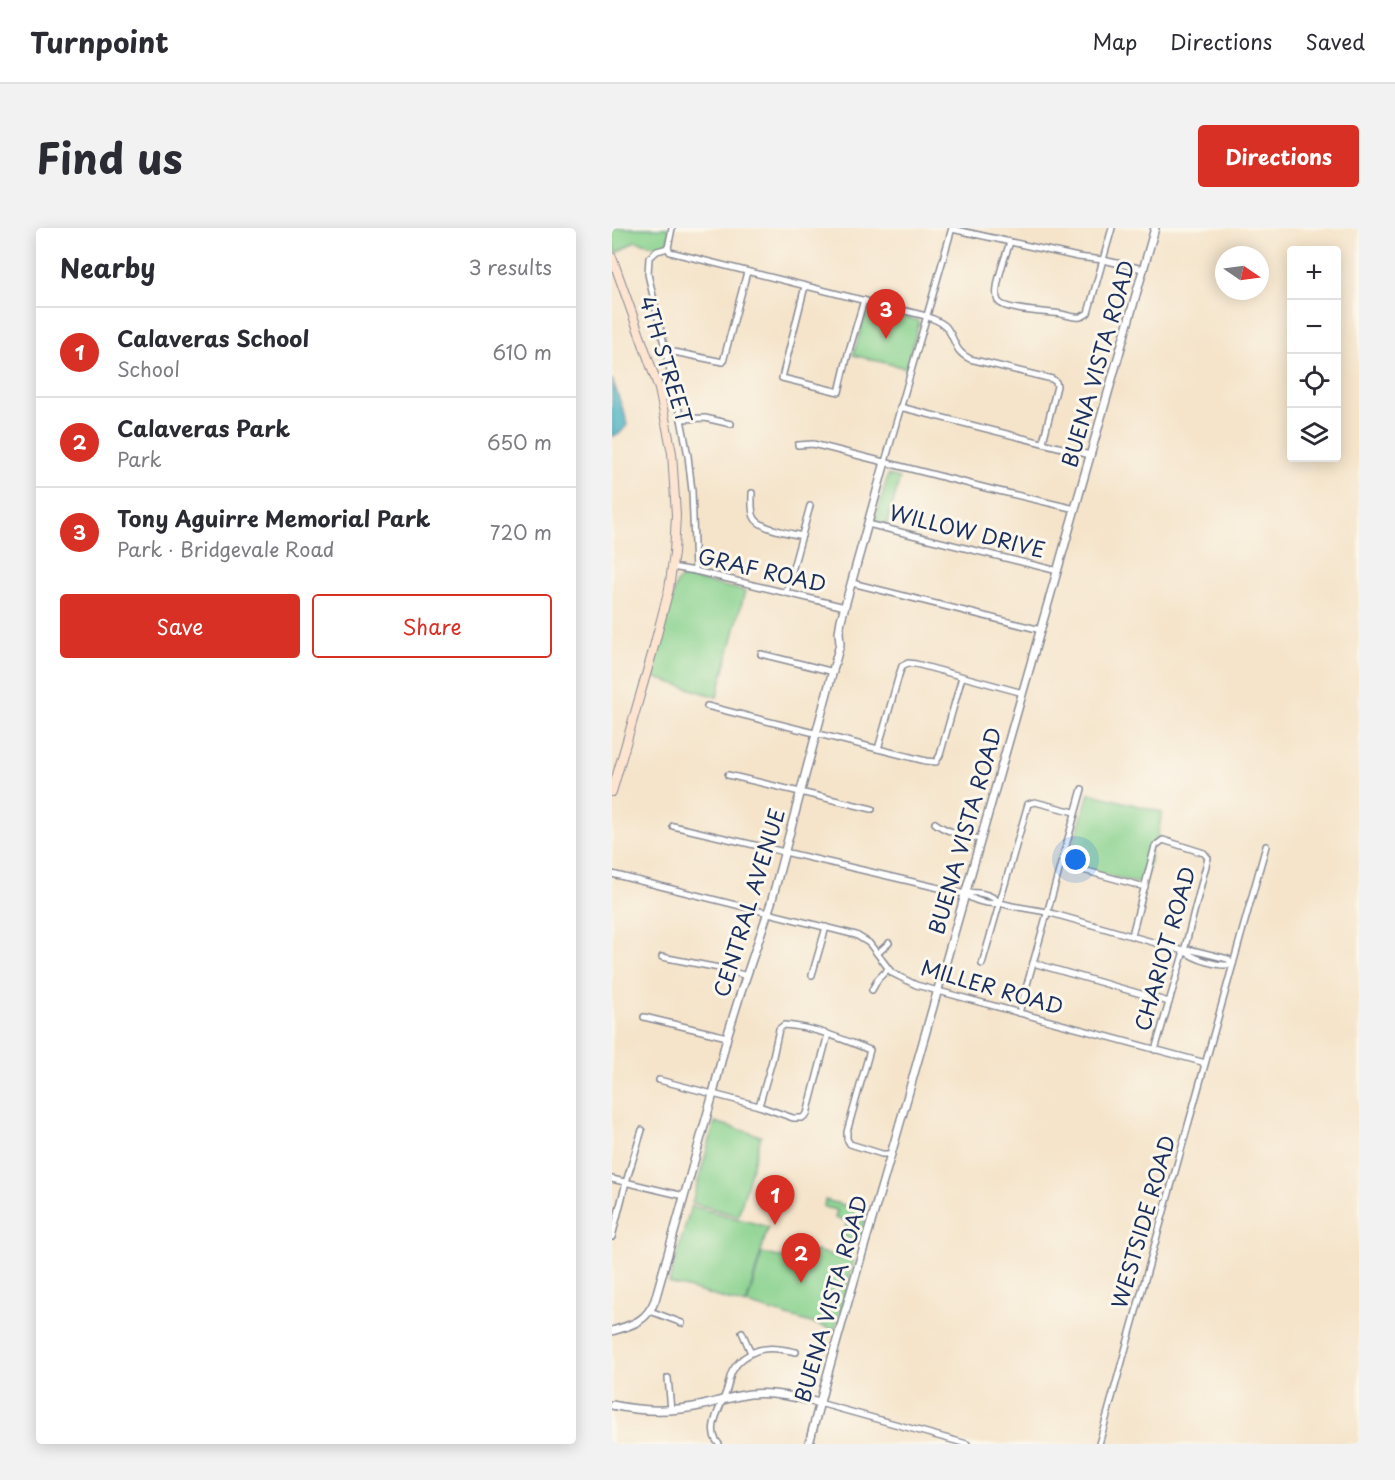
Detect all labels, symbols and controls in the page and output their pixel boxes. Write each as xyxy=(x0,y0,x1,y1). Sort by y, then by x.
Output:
text: Turnpoint xyxy=(30,20,169,63)
text: Map xyxy=(1092,25,1137,57)
text: Directions xyxy=(1170,25,1272,57)
text: Saved xyxy=(1305,25,1365,57)
text: Find us xyxy=(36,125,183,188)
button: Directions xyxy=(1198,125,1359,187)
north arrow xyxy=(1215,246,1269,300)
map controls xyxy=(1287,246,1341,462)
button: + xyxy=(1287,246,1341,300)
text: Nearby xyxy=(60,248,155,287)
text: 3 results xyxy=(469,252,552,282)
street label: BUENA VISTA ROAD xyxy=(1052,256,1142,471)
pin: 3 xyxy=(866,290,906,339)
street label: 4TH STREET xyxy=(632,292,702,428)
button: − xyxy=(1287,300,1341,354)
text: Calaveras School xyxy=(117,321,309,354)
text: 1 xyxy=(75,337,84,367)
text: 610 m xyxy=(492,337,552,367)
text: School xyxy=(117,354,180,384)
button: locate xyxy=(1287,354,1341,408)
button: layers xyxy=(1287,408,1341,462)
text: Calaveras Park xyxy=(117,411,290,444)
text: 2 xyxy=(72,427,87,457)
text: 650 m xyxy=(487,427,552,457)
text: Park xyxy=(117,444,162,474)
street label: WILLOW DRIVE xyxy=(886,495,1049,565)
text: Tony Aguirre Memorial Park xyxy=(117,501,431,534)
text: 3 xyxy=(73,517,86,547)
text: 720 m xyxy=(490,517,552,547)
text: Park · Bridgevale Road xyxy=(117,534,334,564)
street label: GRAF ROAD xyxy=(695,539,830,599)
button: Save xyxy=(60,594,300,658)
button: Share xyxy=(312,594,552,658)
street label: BUENA VISTA ROAD xyxy=(919,723,1009,938)
street label: CENTRAL AVENUE xyxy=(704,804,792,1001)
your location xyxy=(1061,845,1090,874)
street label: CHARIOT ROAD xyxy=(1125,862,1203,1035)
street label: MILLER ROAD xyxy=(917,950,1068,1022)
street label: WESTSIDE ROAD xyxy=(1102,1131,1182,1312)
pin: 1 xyxy=(756,1176,794,1225)
street label: BUENA VISTA ROAD xyxy=(785,1191,875,1406)
pin: 2 xyxy=(782,1234,820,1283)

